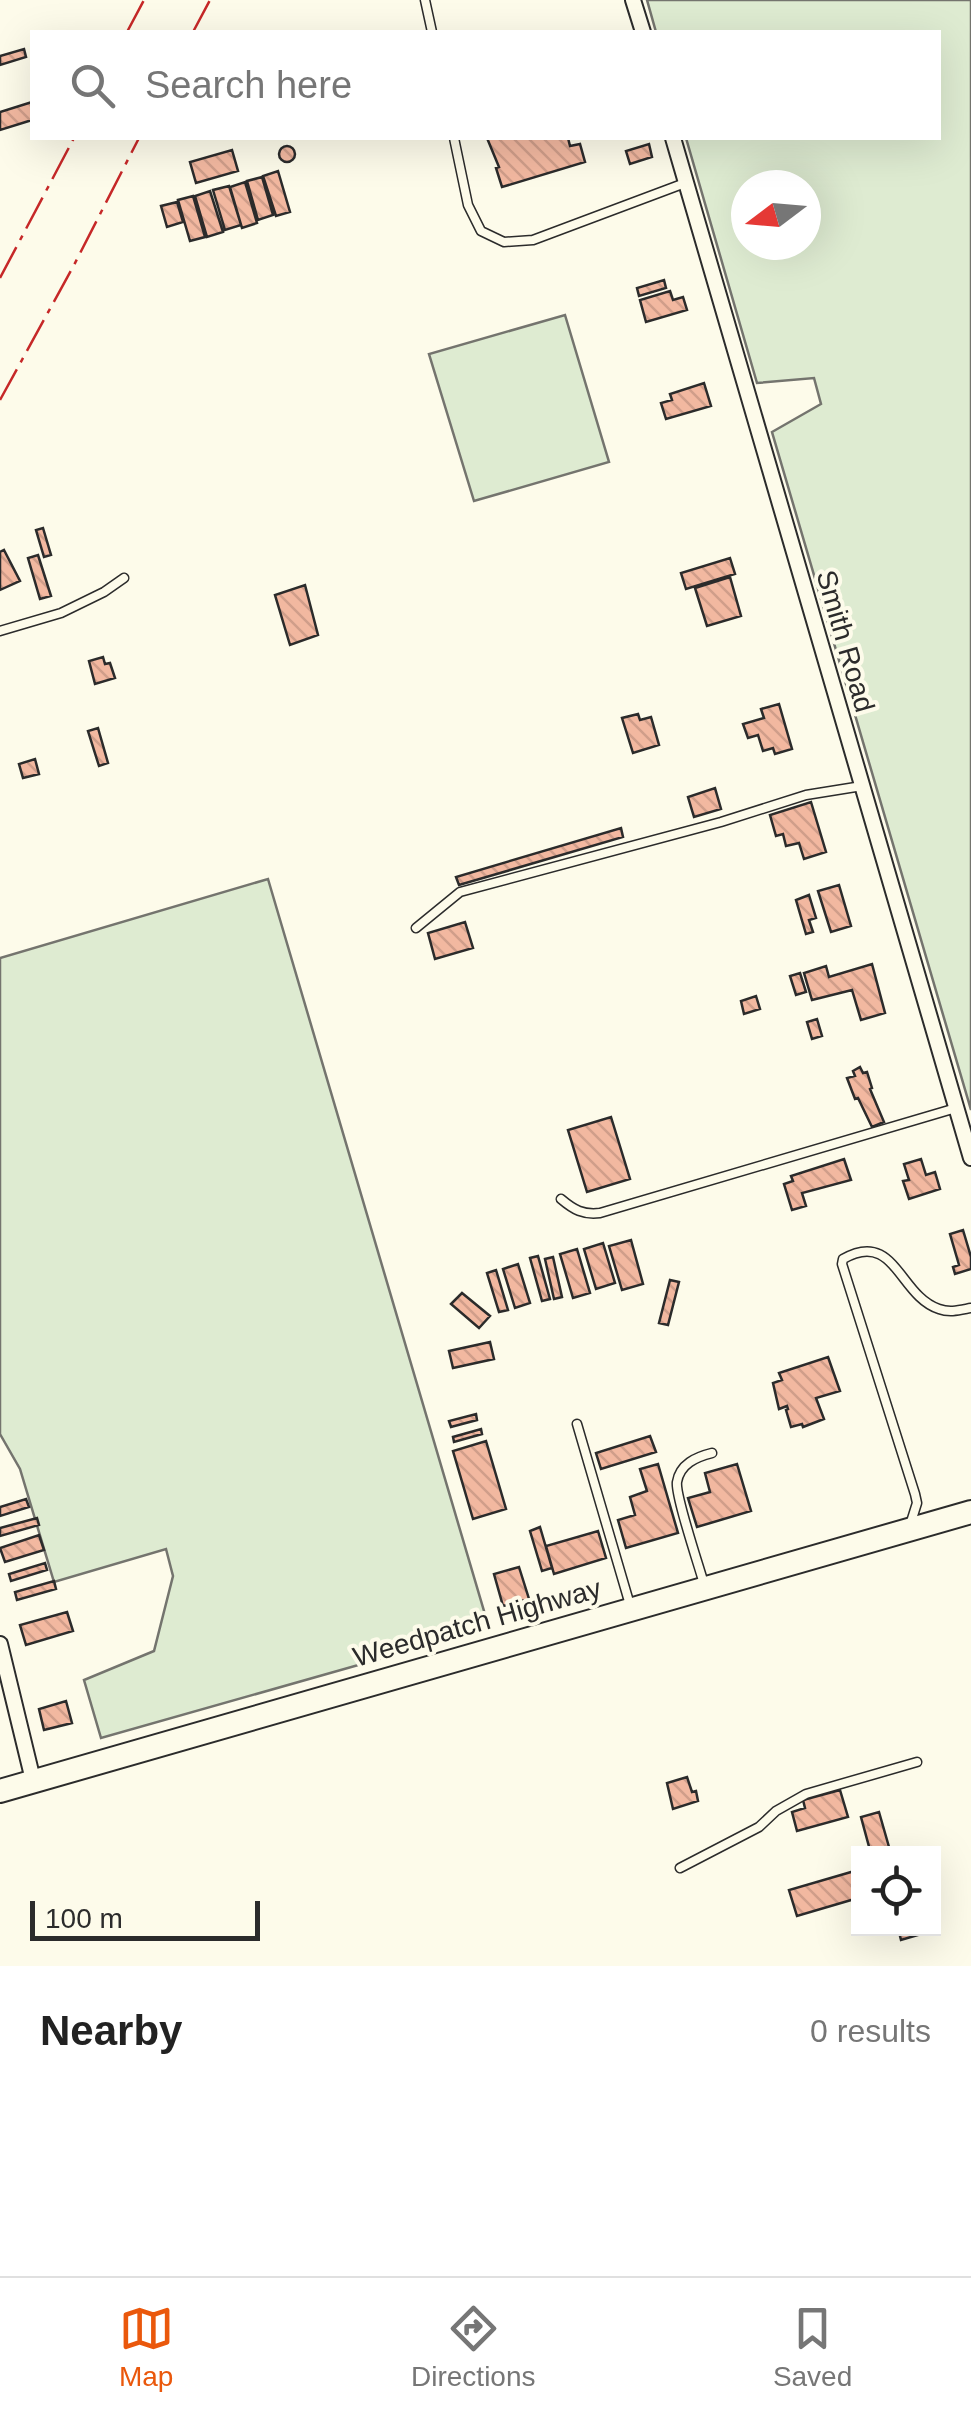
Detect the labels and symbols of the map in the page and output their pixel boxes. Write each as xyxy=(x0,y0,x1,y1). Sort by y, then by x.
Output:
north arrow xyxy=(731,170,821,260)
street label: Smith Road xyxy=(810,567,881,716)
street label: Weedpatch Highway xyxy=(350,1572,605,1673)
scale bar xyxy=(30,1896,260,1940)

